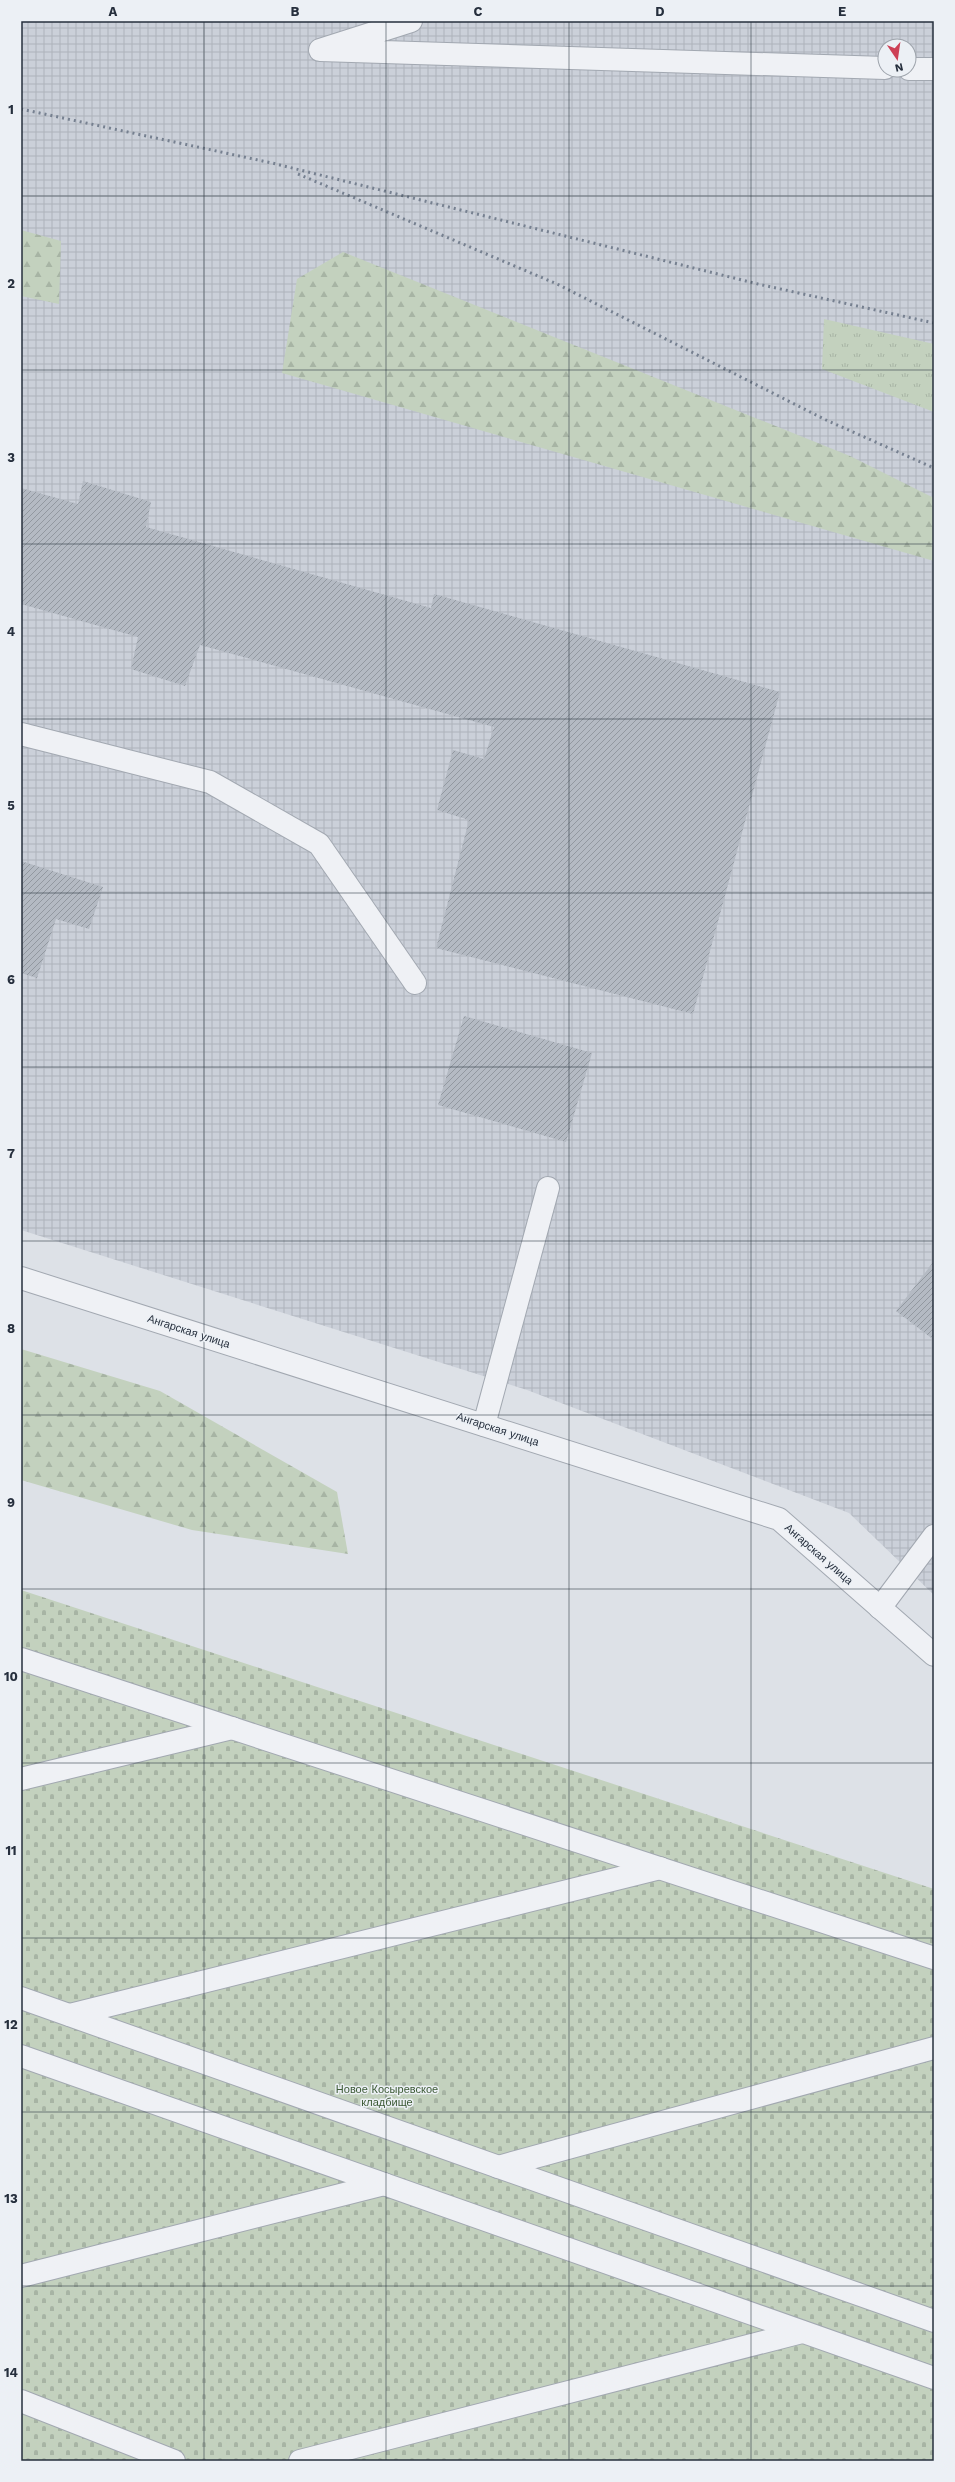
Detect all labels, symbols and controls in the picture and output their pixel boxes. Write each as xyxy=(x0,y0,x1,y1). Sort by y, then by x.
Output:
text: A xyxy=(109,4,118,19)
text: B xyxy=(291,4,300,19)
text: C xyxy=(474,4,483,19)
text: D xyxy=(655,4,665,19)
text: E xyxy=(838,4,846,19)
north arrow xyxy=(877,38,917,78)
text: N xyxy=(894,60,905,75)
text: 1 xyxy=(8,102,14,117)
text: 2 xyxy=(7,276,15,291)
text: 3 xyxy=(7,450,15,465)
text: 4 xyxy=(7,624,16,639)
text: 5 xyxy=(7,798,15,813)
text: 6 xyxy=(7,972,15,987)
text: 7 xyxy=(7,1146,15,1161)
street label: Ангарская улица xyxy=(146,1312,233,1351)
text: 8 xyxy=(7,1321,15,1336)
street label: Ангарская улица xyxy=(455,1410,542,1449)
text: 9 xyxy=(7,1495,15,1510)
street label: Ангарская улица xyxy=(782,1521,856,1588)
text: 10 xyxy=(4,1669,18,1684)
text: 11 xyxy=(5,1843,17,1858)
text: 12 xyxy=(4,2017,18,2032)
park label: Новое Косыревское кладбище xyxy=(336,2083,438,2109)
text: 13 xyxy=(4,2191,18,2206)
text: 14 xyxy=(4,2365,19,2380)

